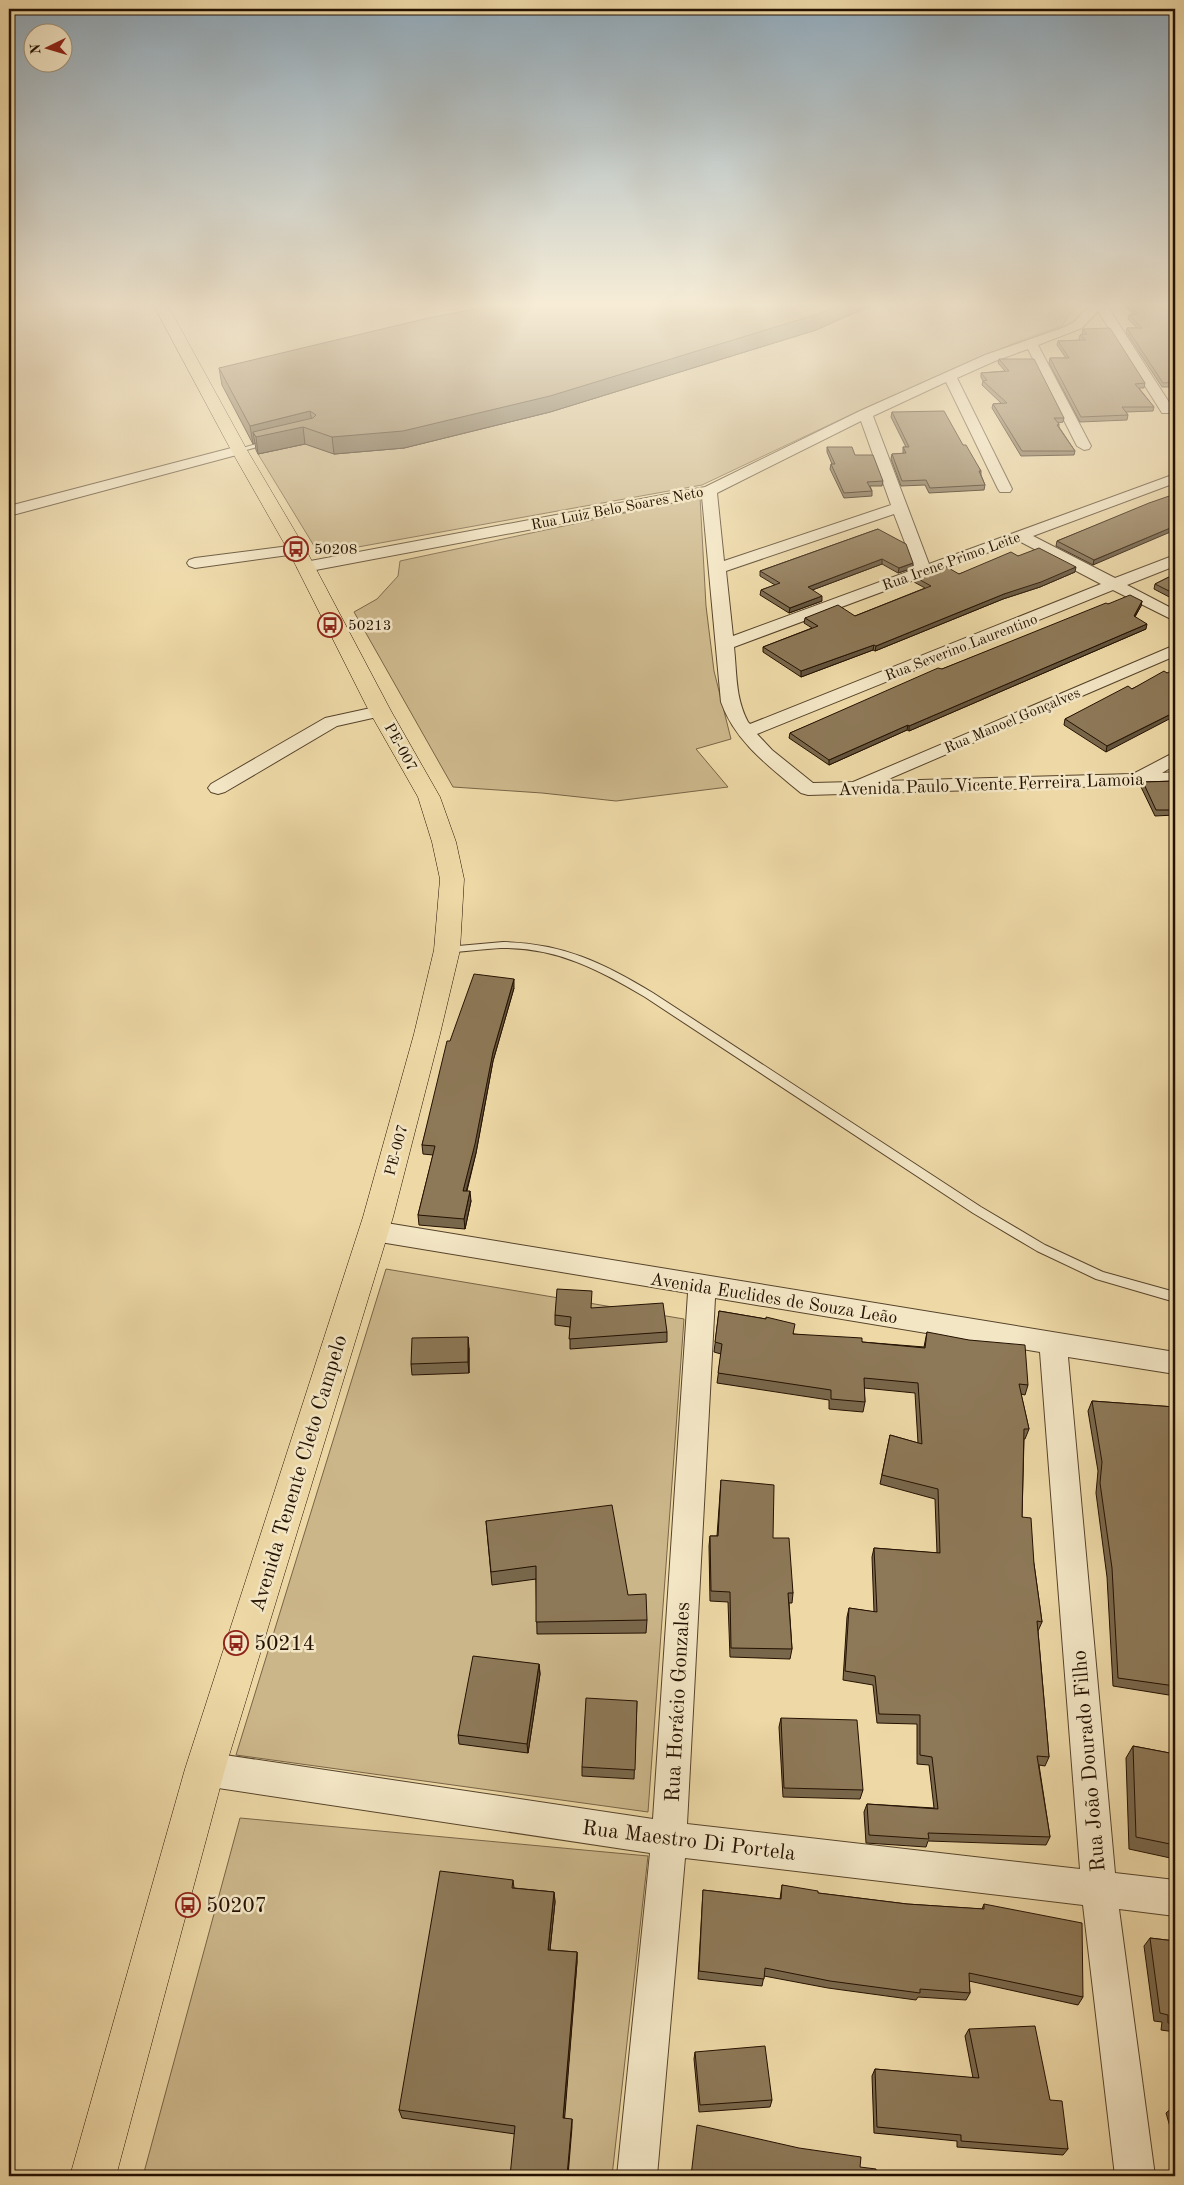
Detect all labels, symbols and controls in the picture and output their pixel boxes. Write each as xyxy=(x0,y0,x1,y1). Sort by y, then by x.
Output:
north arrow xyxy=(22,22,72,72)
text: N xyxy=(29,43,43,55)
street label: Rua Luiz Belo Soares Neto xyxy=(530,485,705,534)
street label: Rua Irene Primo Leite xyxy=(881,530,1023,594)
bus stop icon: 50208 xyxy=(283,536,309,562)
place label: 50208 xyxy=(314,543,358,558)
bus stop icon: 50213 xyxy=(317,612,343,638)
street label: Rua Severino Laurentino xyxy=(883,612,1040,684)
place label: 50213 xyxy=(348,619,392,634)
street label: Rua Manoel Gonçalves xyxy=(942,686,1083,757)
street label: PE-007 xyxy=(380,721,419,774)
street label: Avenida Paulo Vicente Ferreira Lamoia xyxy=(838,771,1144,799)
street label: PE-007 xyxy=(383,1123,411,1178)
street label: Avenida Euclides de Souza Leão xyxy=(649,1271,899,1327)
street label: Avenida Tenente Cleto Campelo xyxy=(247,1333,352,1614)
street label: Rua Horácio Gonzales xyxy=(663,1601,694,1803)
bus stop icon: 50214 xyxy=(223,1630,249,1656)
place label: 50214 xyxy=(254,1634,315,1655)
street label: Rua João Dourado Filho xyxy=(1069,1649,1110,1873)
street label: Rua Maestro Di Portela xyxy=(581,1818,797,1865)
bus stop icon: 50207 xyxy=(175,1892,201,1918)
place label: 50207 xyxy=(206,1896,267,1917)

